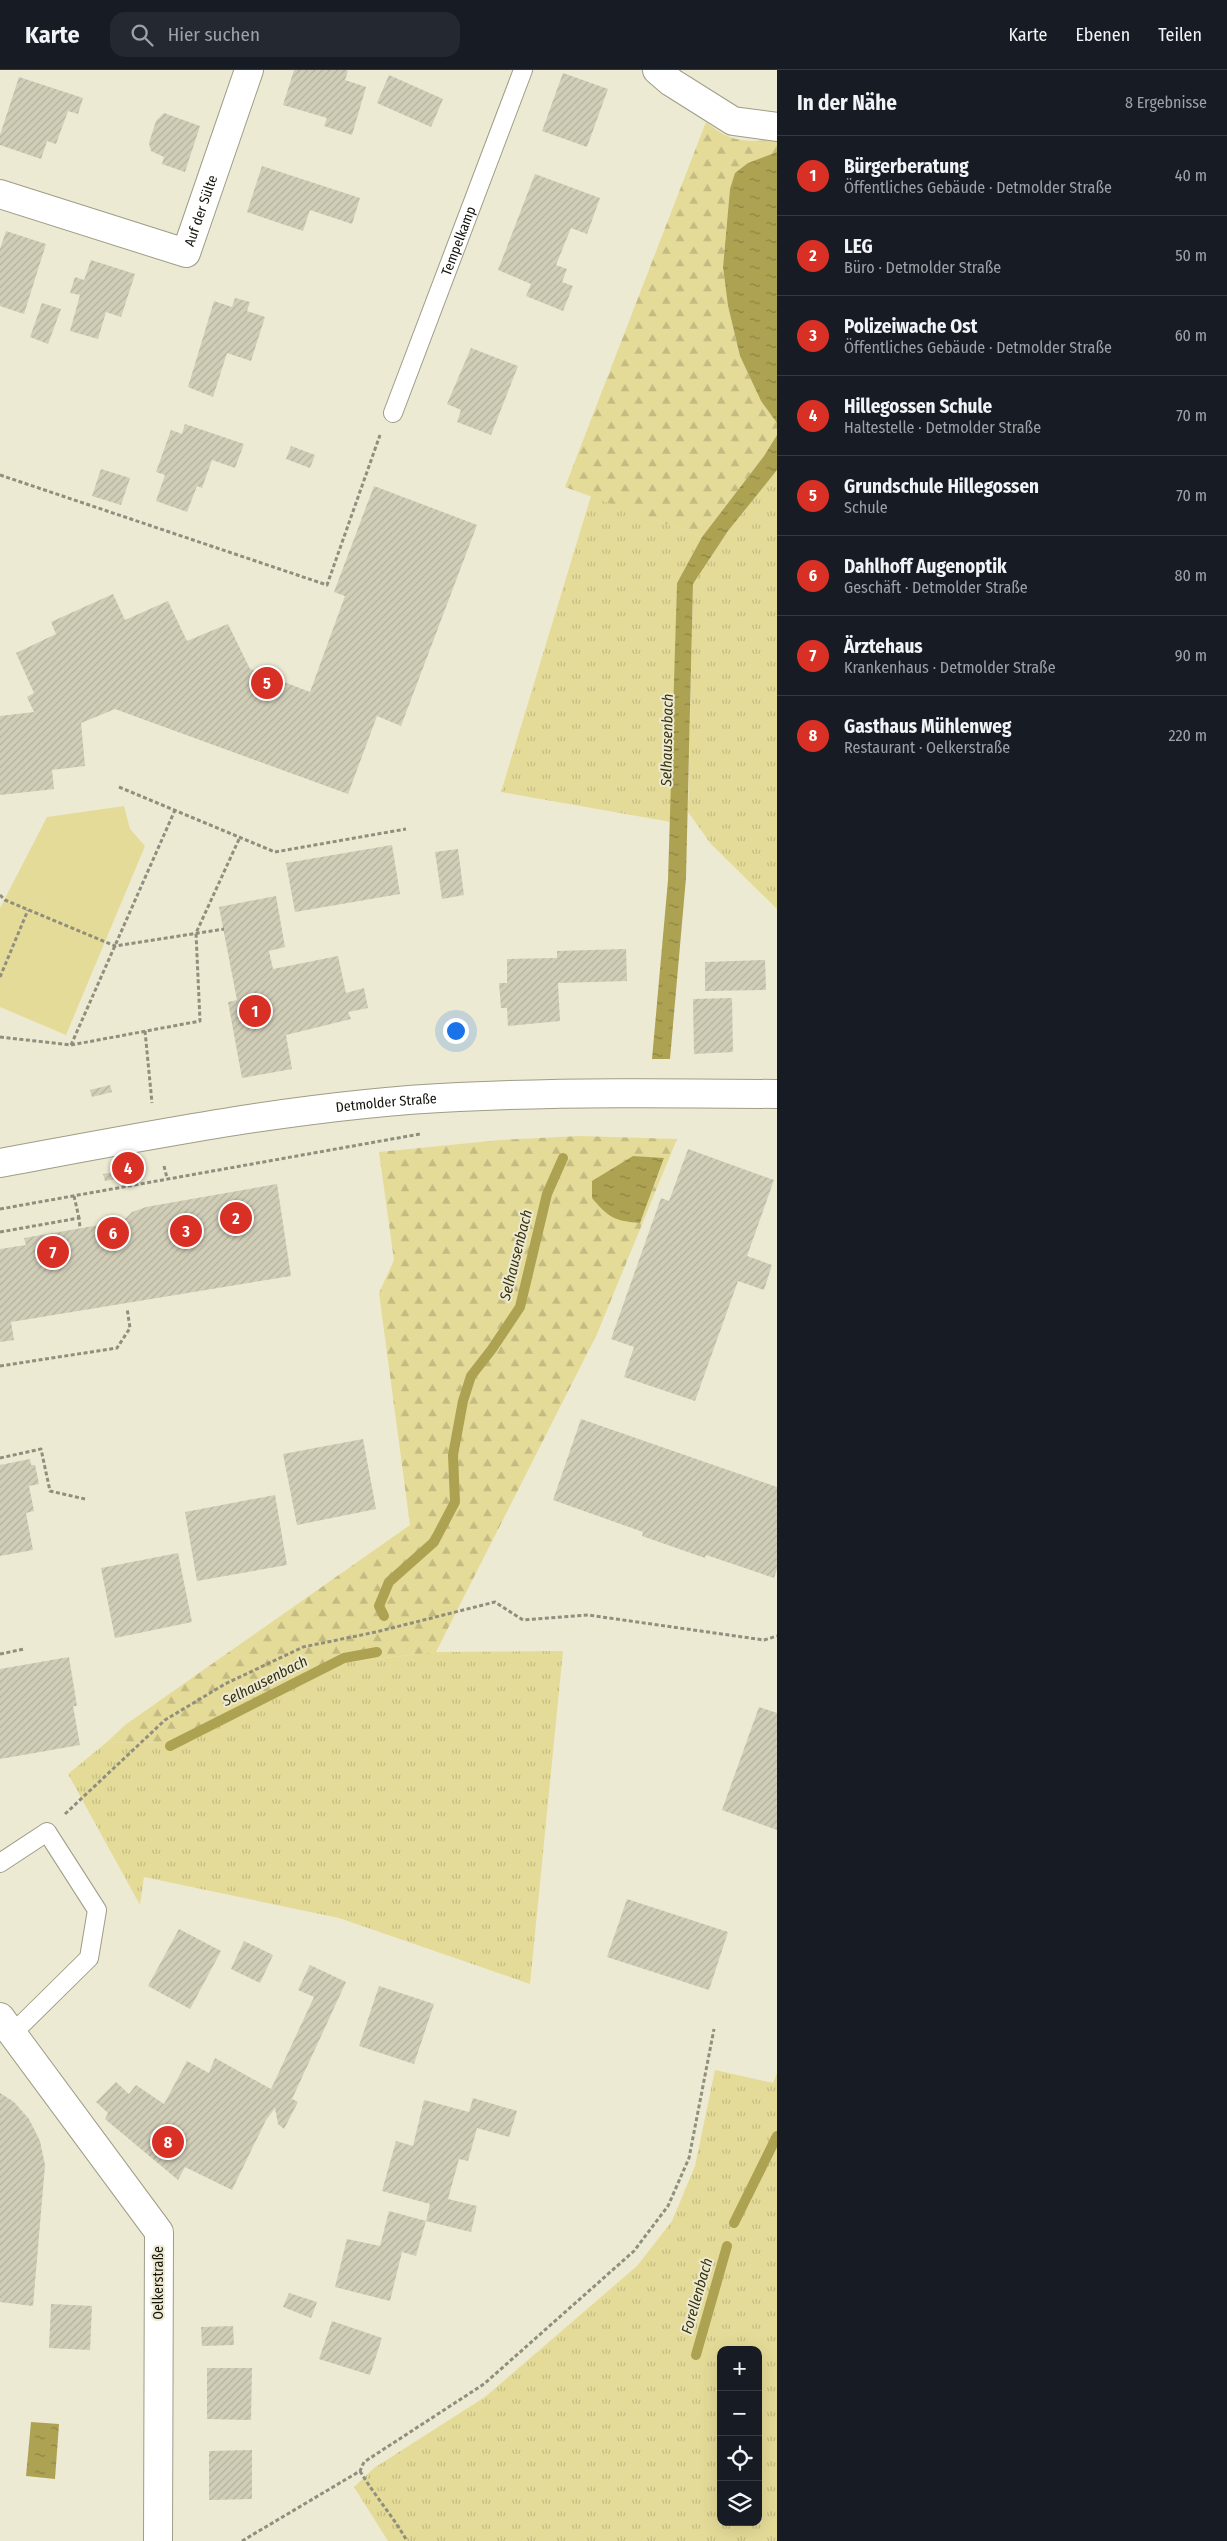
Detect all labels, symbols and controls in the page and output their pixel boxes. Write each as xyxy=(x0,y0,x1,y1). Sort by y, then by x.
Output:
search box xyxy=(110,12,460,57)
text: Karte xyxy=(25,21,80,49)
icon: search xyxy=(128,21,156,49)
text: Hier suchen xyxy=(168,23,260,46)
text: Karte xyxy=(1008,24,1047,46)
text: Ebenen xyxy=(1075,24,1130,46)
text: Teilen xyxy=(1158,24,1202,46)
text: In der Nähe xyxy=(797,90,897,116)
text: 8 Ergebnisse xyxy=(1125,93,1207,112)
text: Bürgerberatung xyxy=(844,155,969,178)
text: 1 xyxy=(810,166,816,185)
text: 40 m xyxy=(1175,166,1207,185)
street label: Auf der Sülte xyxy=(180,173,221,248)
text: Öffentliches Gebäude · Detmolder Straße xyxy=(844,178,1112,197)
street label: Tempelkamp xyxy=(437,204,479,278)
text: LEG xyxy=(844,235,873,258)
text: 2 xyxy=(809,246,817,265)
text: 50 m xyxy=(1175,246,1207,265)
text: Büro · Detmolder Straße xyxy=(844,258,1001,277)
text: Polizeiwache Ost xyxy=(844,315,977,338)
text: 3 xyxy=(809,326,817,345)
text: 60 m xyxy=(1175,326,1207,345)
text: Öffentliches Gebäude · Detmolder Straße xyxy=(844,338,1112,357)
text: Hillegossen Schule xyxy=(844,395,992,418)
text: 4 xyxy=(809,406,817,425)
text: 70 m xyxy=(1176,406,1207,425)
text: Haltestelle · Detmolder Straße xyxy=(844,418,1041,437)
text: Grundschule Hillegossen xyxy=(844,475,1039,498)
text: 5 xyxy=(809,486,817,505)
text: 70 m xyxy=(1176,486,1207,505)
text: Schule xyxy=(844,498,888,517)
text: Dahlhoff Augenoptik xyxy=(844,555,1007,578)
text: 6 xyxy=(809,566,817,585)
text: 80 m xyxy=(1175,566,1207,585)
text: Geschäft · Detmolder Straße xyxy=(844,578,1028,597)
text: Ärztehaus xyxy=(844,635,923,658)
text: 7 xyxy=(810,646,816,665)
text: 90 m xyxy=(1175,646,1207,665)
text: Krankenhaus · Detmolder Straße xyxy=(844,658,1056,677)
pin: 5 xyxy=(251,664,283,702)
water label: Selhausenbach xyxy=(657,693,677,788)
text: Gasthaus Mühlenweg xyxy=(844,715,1011,738)
text: 8 xyxy=(809,726,817,745)
text: 220 m xyxy=(1168,726,1207,745)
text: Restaurant · Oelkerstraße xyxy=(844,738,1010,757)
pin: 1 xyxy=(239,992,271,1030)
your location xyxy=(443,1018,469,1044)
street label: Detmolder Straße xyxy=(335,1090,437,1116)
pin: 4 xyxy=(112,1149,144,1187)
pin: 2 xyxy=(220,1199,252,1237)
water label: Selhausenbach xyxy=(496,1208,536,1303)
pin: 3 xyxy=(170,1212,202,1250)
pin: 6 xyxy=(97,1214,129,1252)
pin: 7 xyxy=(37,1233,69,1271)
water label: Selhausenbach xyxy=(219,1652,311,1711)
pin: 8 xyxy=(152,2123,184,2161)
street label: Oelkerstraße xyxy=(150,2246,167,2320)
water label: Forellenbach xyxy=(678,2256,716,2336)
map controls xyxy=(717,2346,762,2526)
button: + xyxy=(717,2346,762,2391)
button: − xyxy=(717,2391,762,2436)
button: locate xyxy=(717,2436,762,2481)
button: layers xyxy=(717,2481,762,2526)

